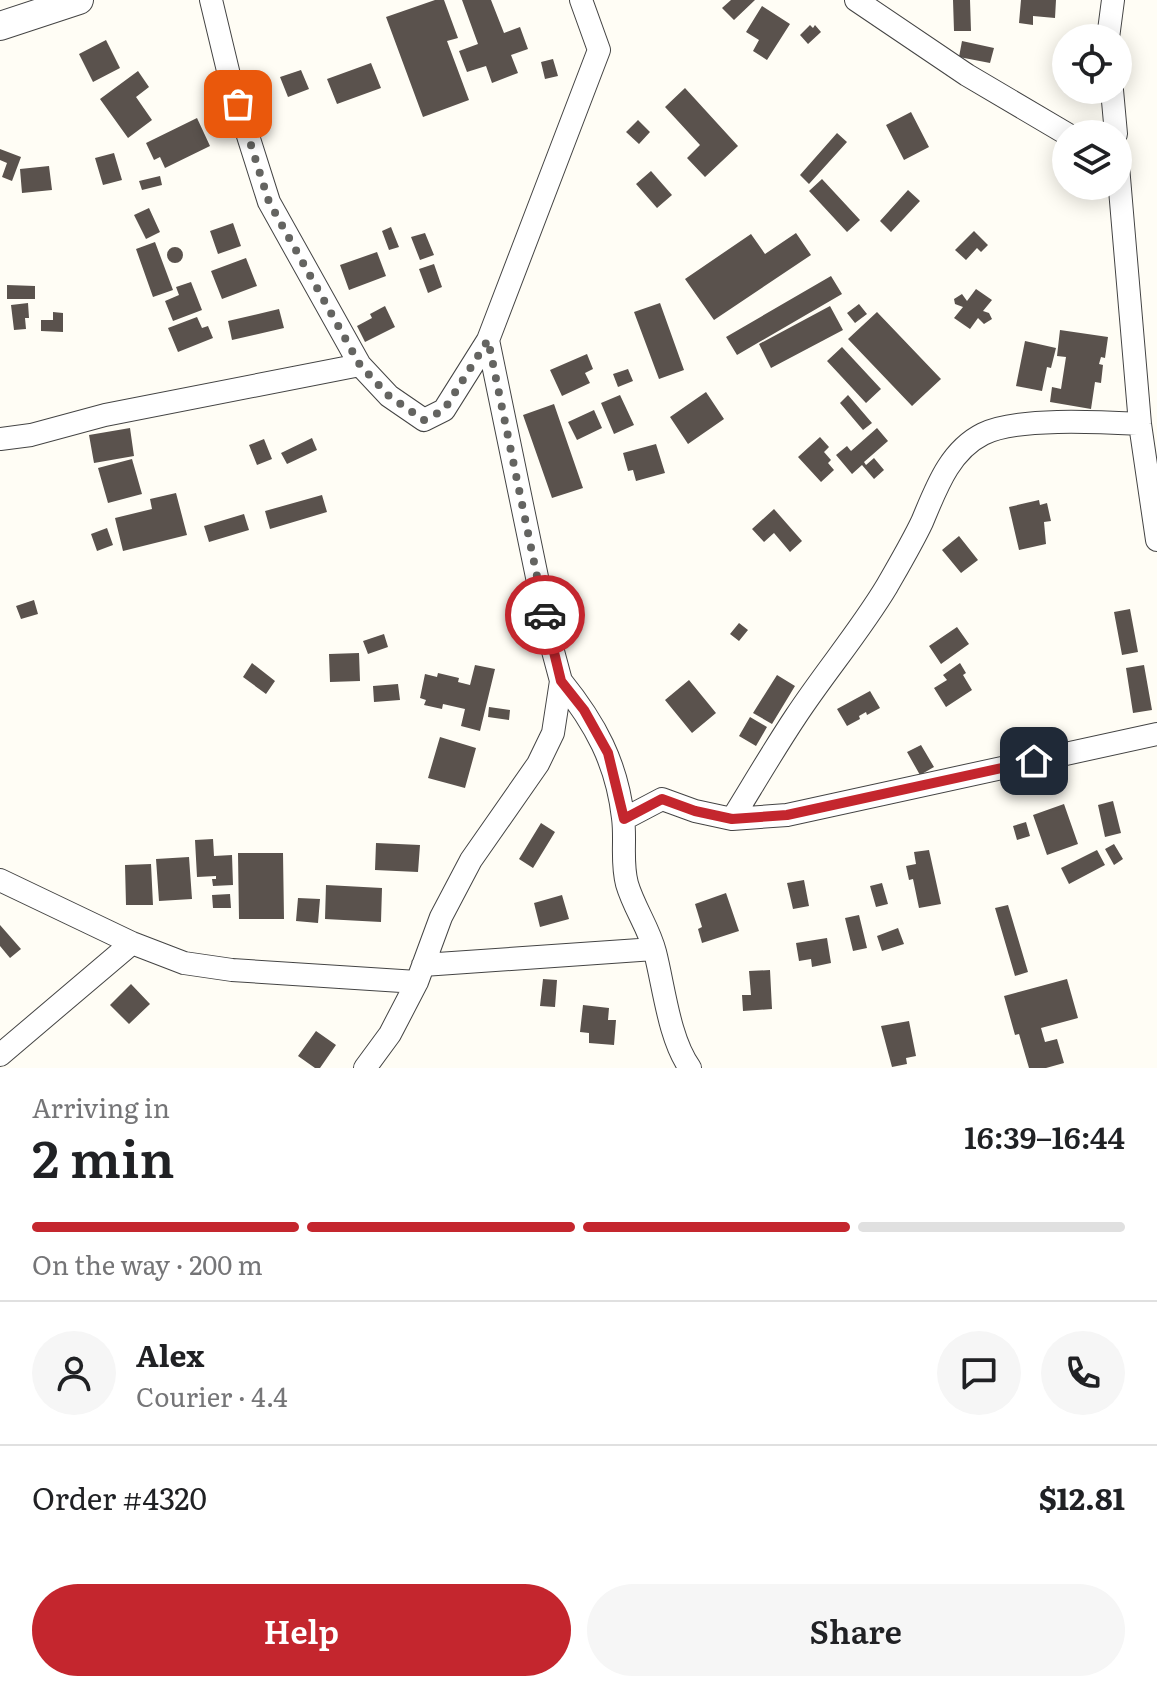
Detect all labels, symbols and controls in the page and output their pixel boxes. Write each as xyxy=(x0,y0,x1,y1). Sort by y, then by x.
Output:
map controls xyxy=(1052,24,1132,200)
button: locate xyxy=(1052,24,1132,104)
pin xyxy=(204,70,272,138)
icon: bag xyxy=(216,82,260,126)
button: layers xyxy=(1052,120,1132,200)
courier xyxy=(505,575,585,655)
icon: car xyxy=(523,593,567,637)
pin xyxy=(1000,727,1068,795)
icon: home xyxy=(1012,739,1056,783)
text: Arriving in xyxy=(32,1087,170,1126)
text: 16:39–16:44 xyxy=(964,1114,1125,1158)
text: 2 min xyxy=(32,1117,175,1194)
text: On the way · 200 m xyxy=(32,1244,263,1283)
button: person xyxy=(32,1331,116,1415)
button: chat xyxy=(937,1331,1021,1415)
button: phone xyxy=(1041,1331,1125,1415)
text: Alex xyxy=(136,1332,204,1376)
text: Courier · 4.4 xyxy=(136,1376,288,1415)
text: Order #4320 xyxy=(32,1475,207,1519)
text: $12.81 xyxy=(1039,1475,1125,1519)
button: Help xyxy=(32,1584,571,1676)
button: Share xyxy=(587,1584,1125,1676)

